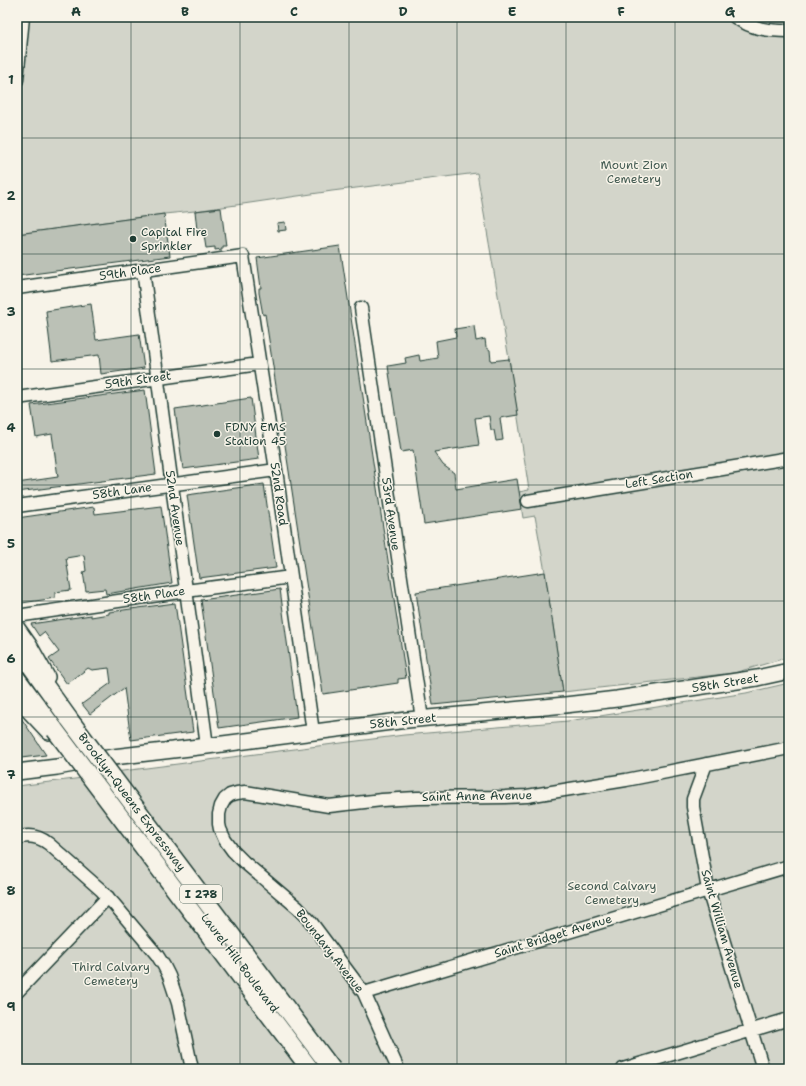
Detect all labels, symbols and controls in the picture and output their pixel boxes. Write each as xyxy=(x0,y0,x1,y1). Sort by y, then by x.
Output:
text: A xyxy=(71,3,81,20)
text: B xyxy=(181,3,189,20)
text: C xyxy=(290,3,298,20)
text: D xyxy=(398,3,408,20)
text: E xyxy=(508,3,517,20)
text: F xyxy=(617,3,625,20)
text: G xyxy=(725,3,736,20)
text: 1 xyxy=(8,71,14,88)
park label: Mount Zion Cemetery xyxy=(600,157,668,187)
text: 2 xyxy=(6,187,16,204)
place label: Capital Fire Sprinkler xyxy=(141,224,207,254)
marker: Capital Fire Sprinkler xyxy=(128,234,138,244)
street label: 59th Place xyxy=(98,260,162,284)
text: 3 xyxy=(6,303,16,320)
street label: 59th Street xyxy=(104,367,172,393)
text: 4 xyxy=(6,419,16,436)
place label: FDNY EMS Station 45 xyxy=(225,419,286,449)
marker: FDNY EMS Station 45 xyxy=(212,429,222,439)
street label: 52nd Road xyxy=(267,461,291,527)
street label: Left Section xyxy=(624,466,694,492)
street label: 52nd Avenue xyxy=(162,469,188,547)
street label: 53rd Avenue xyxy=(378,476,404,552)
street label: 58th Lane xyxy=(91,479,153,503)
text: 5 xyxy=(7,535,15,552)
street label: 58th Place xyxy=(122,583,186,607)
text: 6 xyxy=(6,650,16,667)
street label: 58th Street xyxy=(691,670,759,696)
street label: 58th Street xyxy=(369,710,437,732)
street label: Brooklyn-Queens Expressway xyxy=(75,729,189,875)
text: 7 xyxy=(6,766,16,783)
street label: Saint Anne Avenue xyxy=(422,787,532,805)
street label: Saint William Avenue xyxy=(697,868,747,991)
park label: Second Calvary Cemetery xyxy=(568,878,657,908)
text: 8 xyxy=(6,882,16,899)
road number: I 278 xyxy=(180,885,222,903)
street label: Boundary Avenue xyxy=(292,906,368,996)
street label: Laurel Hill Boulevard xyxy=(197,910,283,1016)
street label: Saint Bridget Avenue xyxy=(492,910,614,962)
park label: Third Calvary Cemetery xyxy=(72,959,150,989)
text: 9 xyxy=(6,998,16,1015)

